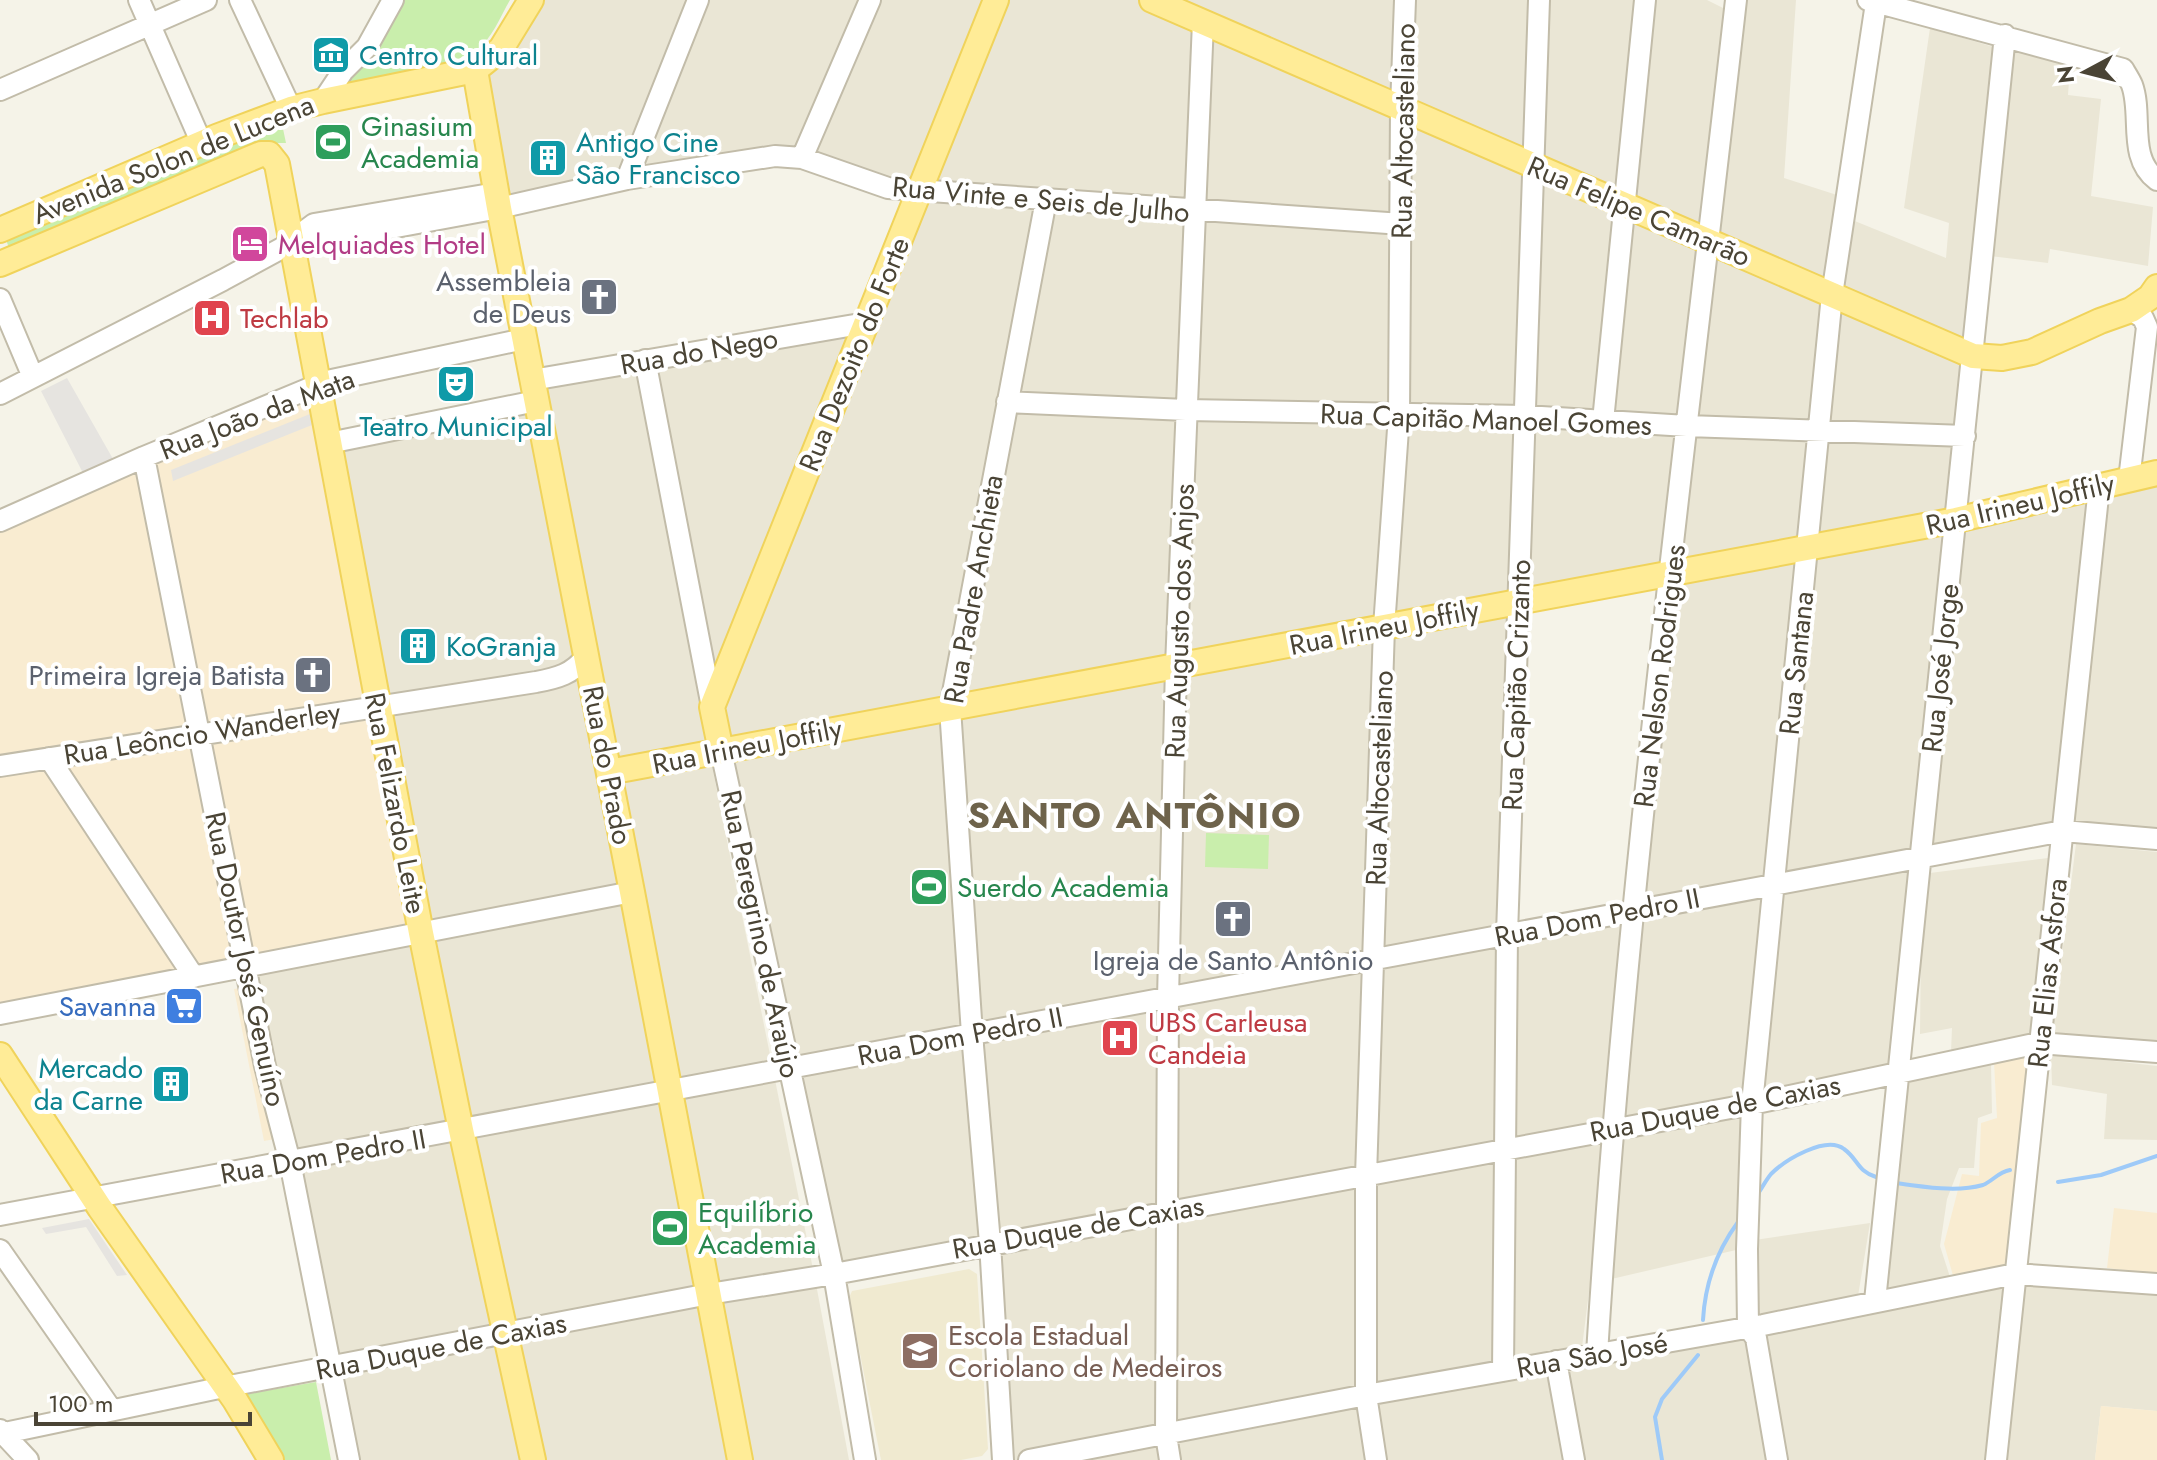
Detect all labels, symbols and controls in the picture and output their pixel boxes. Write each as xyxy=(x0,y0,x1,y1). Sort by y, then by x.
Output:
street label: Rua Altocasteliano xyxy=(1381,23,1426,239)
north arrow xyxy=(2045,32,2125,112)
museum icon: Centro Cultural xyxy=(310,34,352,76)
place label: Centro Cultural xyxy=(359,35,538,76)
text: N xyxy=(2048,64,2082,85)
street label: Avenida Solon de Lucena xyxy=(26,84,320,235)
place label: Ginasium Academia xyxy=(361,106,479,179)
sports icon: Ginasium Academia xyxy=(312,121,354,163)
place label: Antigo Cine São Francisco xyxy=(576,122,740,195)
building icon: Antigo Cine São Francisco xyxy=(527,137,569,179)
street label: Rua Felipe Camarão xyxy=(1521,146,1757,277)
street label: Rua Vinte e Seis de Julho xyxy=(891,166,1191,233)
hotel icon: Melquiades Hotel xyxy=(229,223,271,265)
place label: Melquiades Hotel xyxy=(278,224,486,265)
street label: Rua Dezoito do Forte xyxy=(789,231,920,478)
place label: Assembleia de Deus xyxy=(436,261,571,334)
church icon: Assembleia de Deus xyxy=(578,276,620,318)
hospital icon: Techlab xyxy=(191,297,233,339)
place label: Techlab xyxy=(240,298,329,339)
street label: Rua do Nego xyxy=(617,317,781,386)
street label: Rua João da Mata xyxy=(154,358,361,470)
theatre icon: Teatro Municipal xyxy=(435,363,477,405)
street label: Rua Capitão Manoel Gomes xyxy=(1319,393,1653,446)
place label: Teatro Municipal xyxy=(359,406,553,447)
street label: Rua Irineu Joffily xyxy=(1922,463,2119,546)
street label: Rua Padre Anchieta xyxy=(933,472,1014,707)
street label: Rua Augusto dos Anjos xyxy=(1154,483,1205,759)
street label: Rua Nelson Rodrigues xyxy=(1623,542,1696,810)
street label: Rua Capitão Crizanto xyxy=(1492,559,1541,811)
street label: Rua José Jorge xyxy=(1911,581,1970,755)
street label: Rua Irineu Joffily xyxy=(1286,589,1483,666)
street label: Rua Santana xyxy=(1769,589,1824,737)
building icon: KoGranja xyxy=(397,625,439,667)
place label: KoGranja xyxy=(446,626,556,667)
church icon: Primeira Igreja Batista xyxy=(292,654,334,696)
place label: Primeira Igreja Batista xyxy=(28,655,285,696)
street label: Rua Altocasteliano xyxy=(1355,670,1404,886)
street label: Rua do Prado xyxy=(572,682,643,848)
street label: Rua Felizardo Leite xyxy=(354,689,437,917)
street label: Rua Leôncio Wanderley xyxy=(61,691,344,776)
street label: Rua Irineu Joffily xyxy=(649,708,846,785)
street label: Rua Peregrino de Araújo xyxy=(710,786,811,1082)
district label: SANTO ANTÔNIO xyxy=(968,789,1302,841)
street label: Rua Doutor José Genuíno xyxy=(194,808,297,1110)
sports icon: Suerdo Academia xyxy=(908,866,950,908)
place label: Suerdo Academia xyxy=(957,867,1169,908)
street label: Rua Elias Asfora xyxy=(2017,876,2078,1070)
street label: Rua Dom Pedro II xyxy=(1491,877,1703,957)
church icon: Igreja de Santo Antônio xyxy=(1212,898,1254,940)
place label: Igreja de Santo Antônio xyxy=(1093,940,1373,981)
supermarket icon: Savanna xyxy=(163,985,205,1027)
place label: Savanna xyxy=(59,986,156,1027)
street label: Rua Dom Pedro II xyxy=(854,996,1066,1076)
place label: UBS Carleusa Candeia xyxy=(1148,1002,1307,1075)
hospital icon: UBS Carleusa Candeia xyxy=(1099,1017,1141,1059)
place label: Mercado da Carne xyxy=(34,1048,143,1121)
building icon: Mercado da Carne xyxy=(150,1063,192,1105)
street label: Rua Duque de Caxias xyxy=(1586,1064,1844,1153)
street label: Rua Dom Pedro II xyxy=(217,1118,429,1195)
street label: Rua Duque de Caxias xyxy=(949,1185,1207,1270)
place label: Equilíbrio Academia xyxy=(698,1192,816,1265)
sports icon: Equilíbrio Academia xyxy=(649,1207,691,1249)
street label: Rua Duque de Caxias xyxy=(312,1302,570,1391)
place label: Escola Estadual Coriolano de Medeiros xyxy=(948,1315,1222,1388)
street label: Rua São José xyxy=(1513,1322,1671,1389)
school or university icon: Escola Estadual Coriolano de Medeiros xyxy=(899,1330,941,1372)
scale bar xyxy=(36,1376,250,1426)
text: 100 m xyxy=(48,1386,114,1421)

